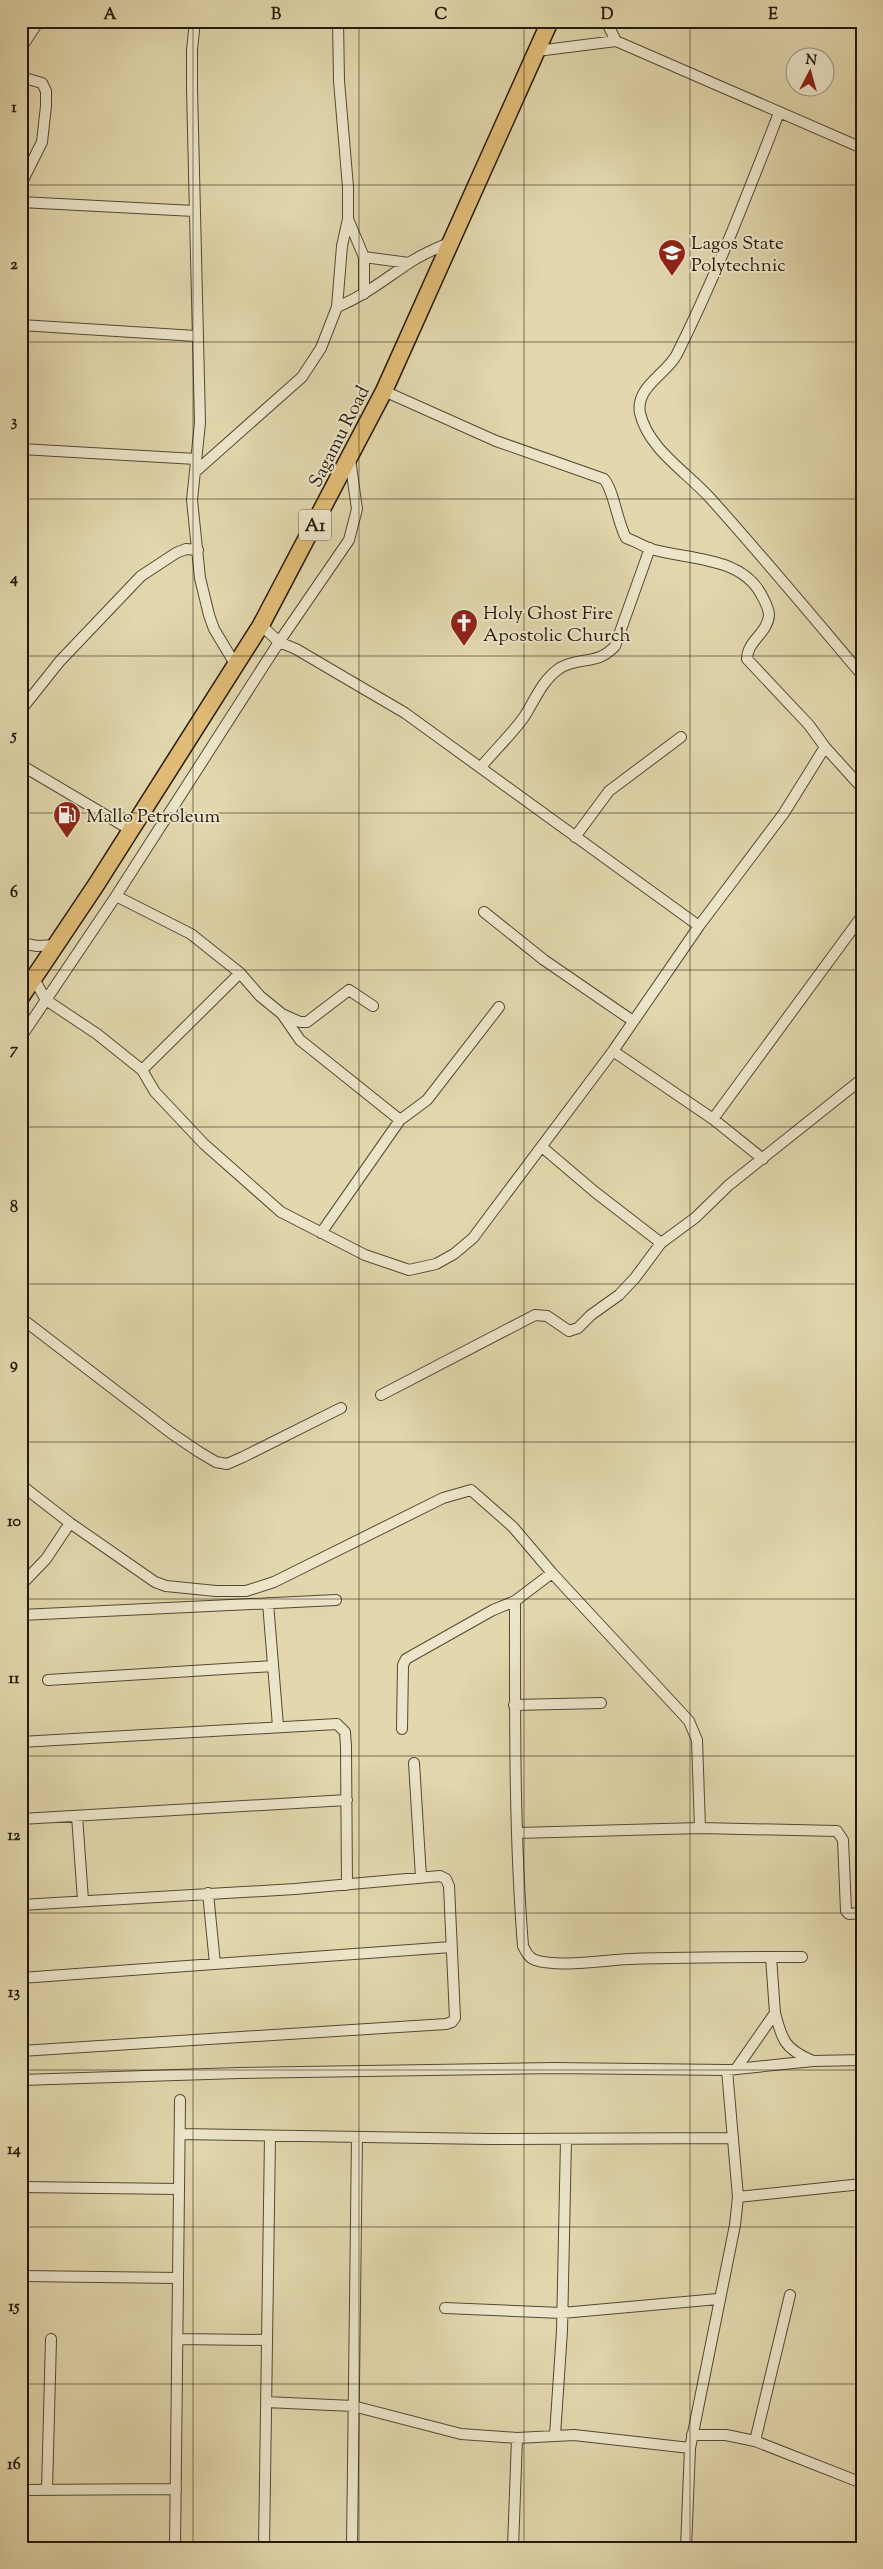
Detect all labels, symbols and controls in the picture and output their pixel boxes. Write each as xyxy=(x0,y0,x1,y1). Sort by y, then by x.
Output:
text: A xyxy=(104,4,117,27)
text: B xyxy=(271,4,281,27)
text: C xyxy=(435,4,448,27)
text: D xyxy=(601,4,614,27)
text: E xyxy=(768,4,778,27)
north arrow xyxy=(786,48,836,98)
text: N xyxy=(805,51,818,72)
text: 1 xyxy=(11,97,17,120)
place label: Lagos State Polytechnic xyxy=(691,231,786,280)
school or university icon: Lagos State Polytechnic xyxy=(657,238,687,277)
text: 2 xyxy=(10,254,18,277)
street label: Sagamu Road xyxy=(303,381,378,493)
text: 3 xyxy=(11,411,18,434)
road number: A1 xyxy=(299,510,331,540)
text: 4 xyxy=(9,568,18,591)
place label: Holy Ghost Fire Apostolic Church xyxy=(483,601,631,650)
church icon: Holy Ghost Fire Apostolic Church xyxy=(449,608,479,647)
text: 5 xyxy=(9,725,17,748)
fuel station icon: Mallo Petroleum xyxy=(52,800,82,839)
place label: Mallo Petroleum xyxy=(86,804,221,831)
text: 6 xyxy=(10,882,18,905)
text: 7 xyxy=(10,1039,19,1062)
text: 8 xyxy=(10,1197,18,1220)
text: 9 xyxy=(10,1354,18,1377)
text: 10 xyxy=(7,1511,21,1534)
text: 11 xyxy=(9,1668,20,1691)
text: 12 xyxy=(8,1825,21,1848)
text: 13 xyxy=(8,1982,20,2005)
text: 14 xyxy=(7,2139,21,2162)
text: 15 xyxy=(9,2296,20,2319)
text: 16 xyxy=(7,2454,21,2477)

